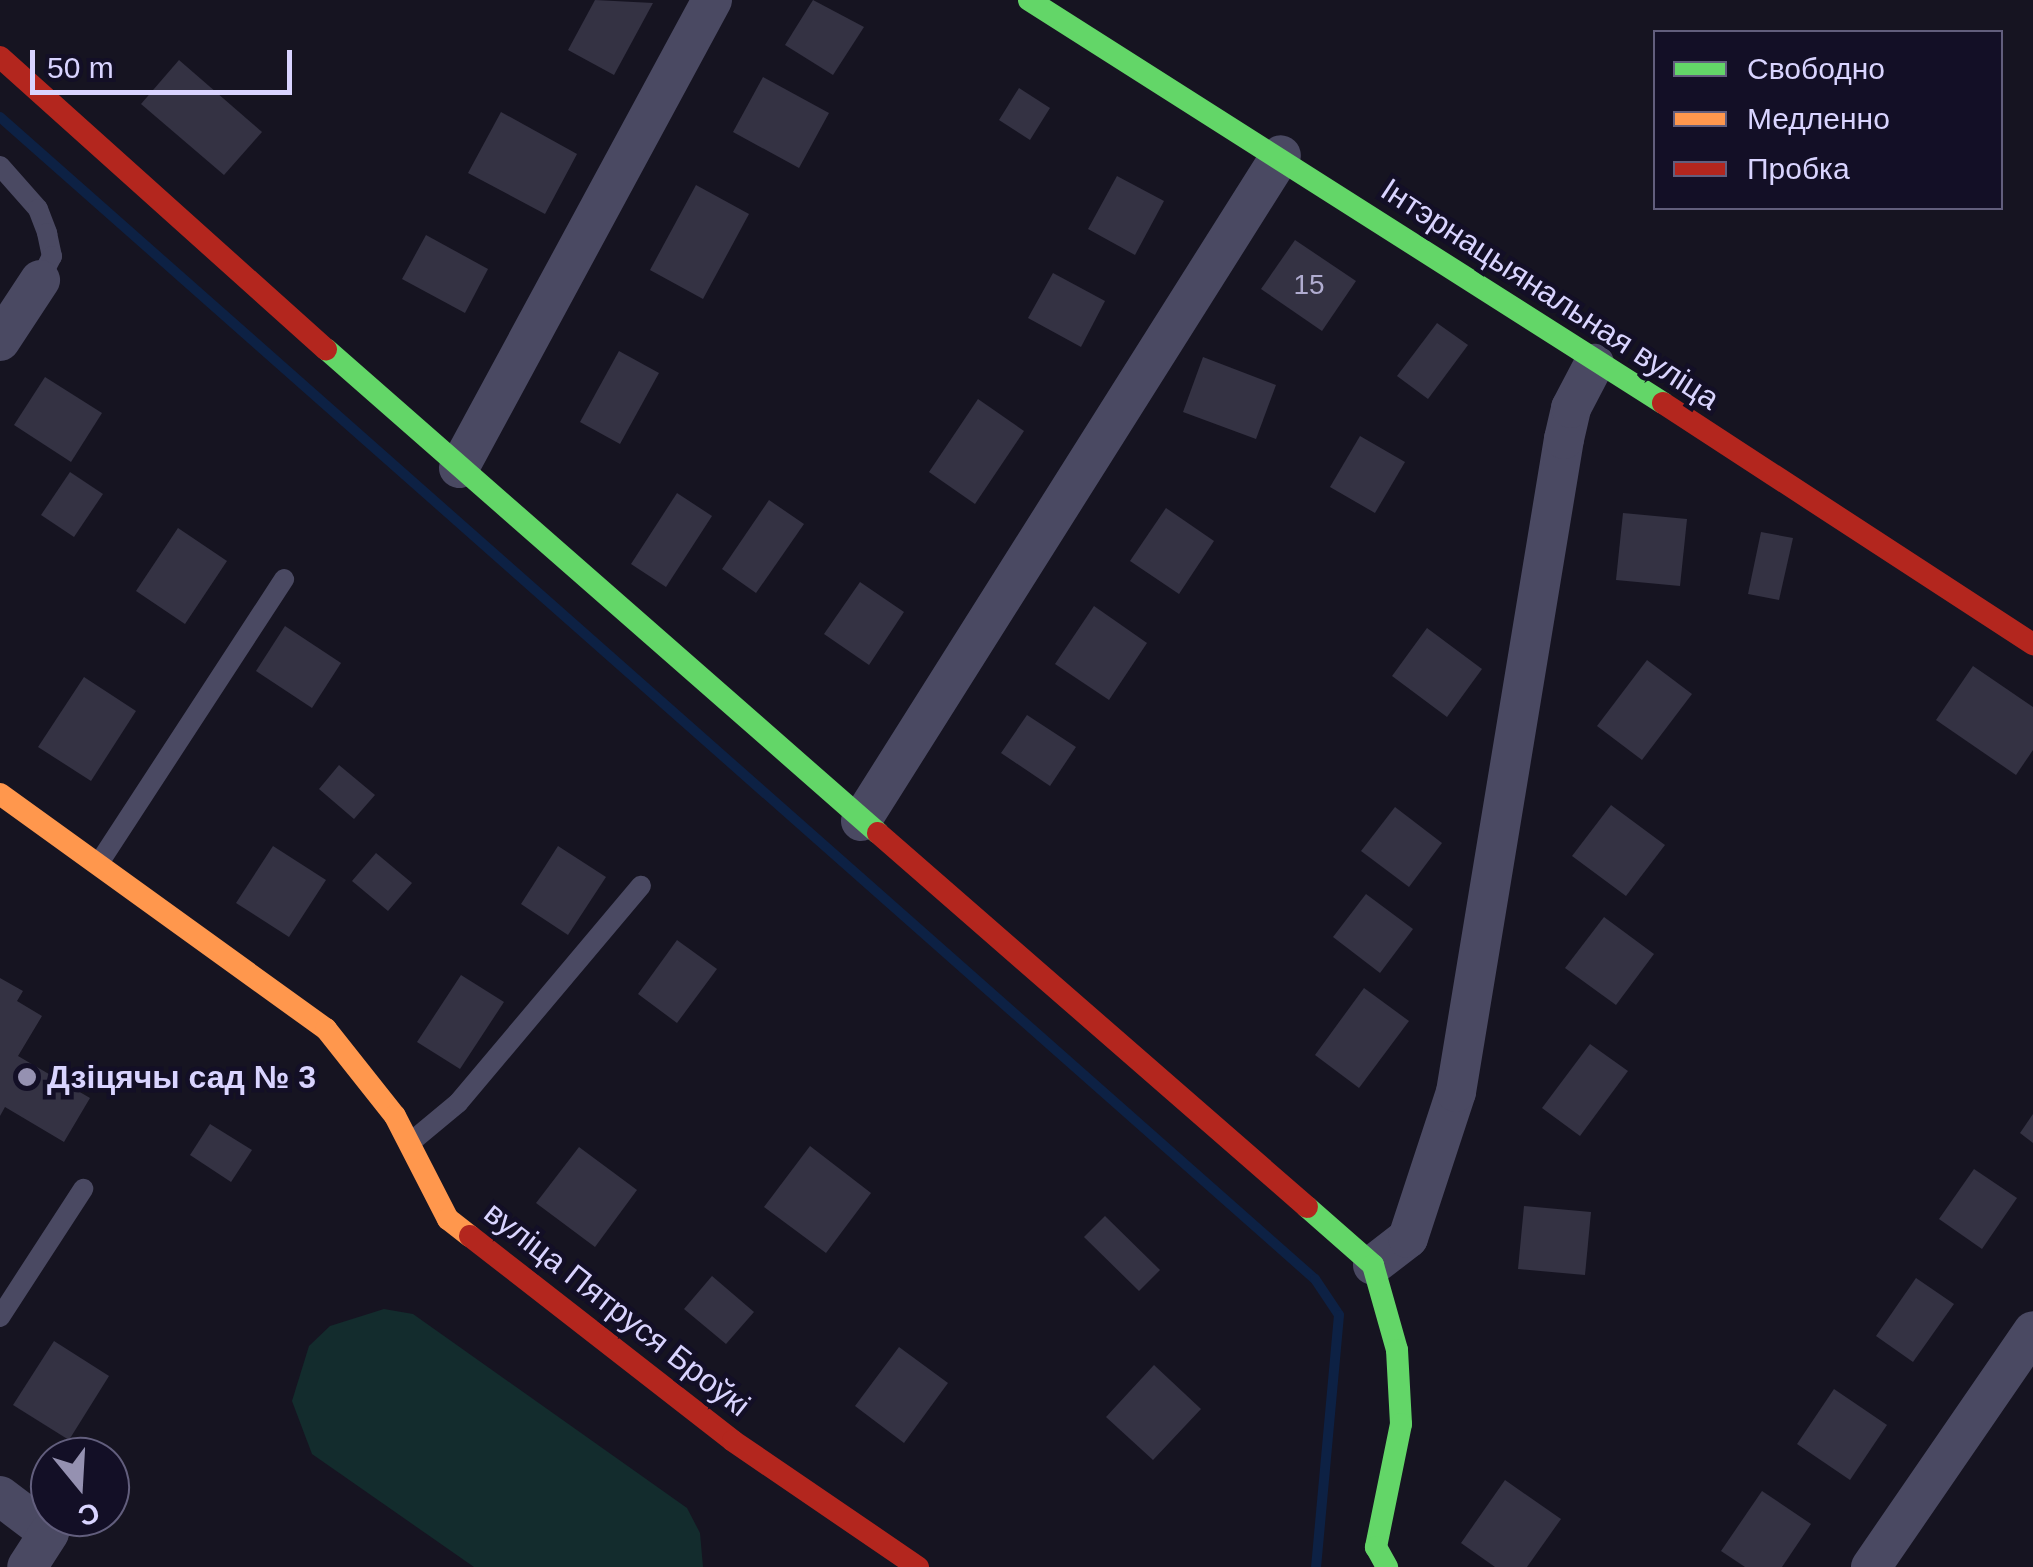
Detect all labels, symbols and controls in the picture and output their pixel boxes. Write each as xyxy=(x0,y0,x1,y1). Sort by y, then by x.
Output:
scale bar xyxy=(35,30,298,92)
legend xyxy=(1653,30,2003,210)
text: 50 m xyxy=(47,51,114,84)
text: Свободно xyxy=(1747,52,1885,85)
text: Медленно xyxy=(1747,102,1890,135)
text: Пробка xyxy=(1747,152,1850,185)
street label: Інтэрнацыянальная вуліца xyxy=(1374,170,1726,418)
house number: 15 xyxy=(1293,268,1325,302)
place label: Дзіцячы сад № 3 xyxy=(47,1058,316,1096)
marker: Дзіцячы сад № 3 xyxy=(16,1066,38,1088)
street label: вуліца Пятруся Броўкі xyxy=(477,1193,757,1425)
north arrow xyxy=(30,1437,130,1537)
text: С xyxy=(74,1496,103,1532)

